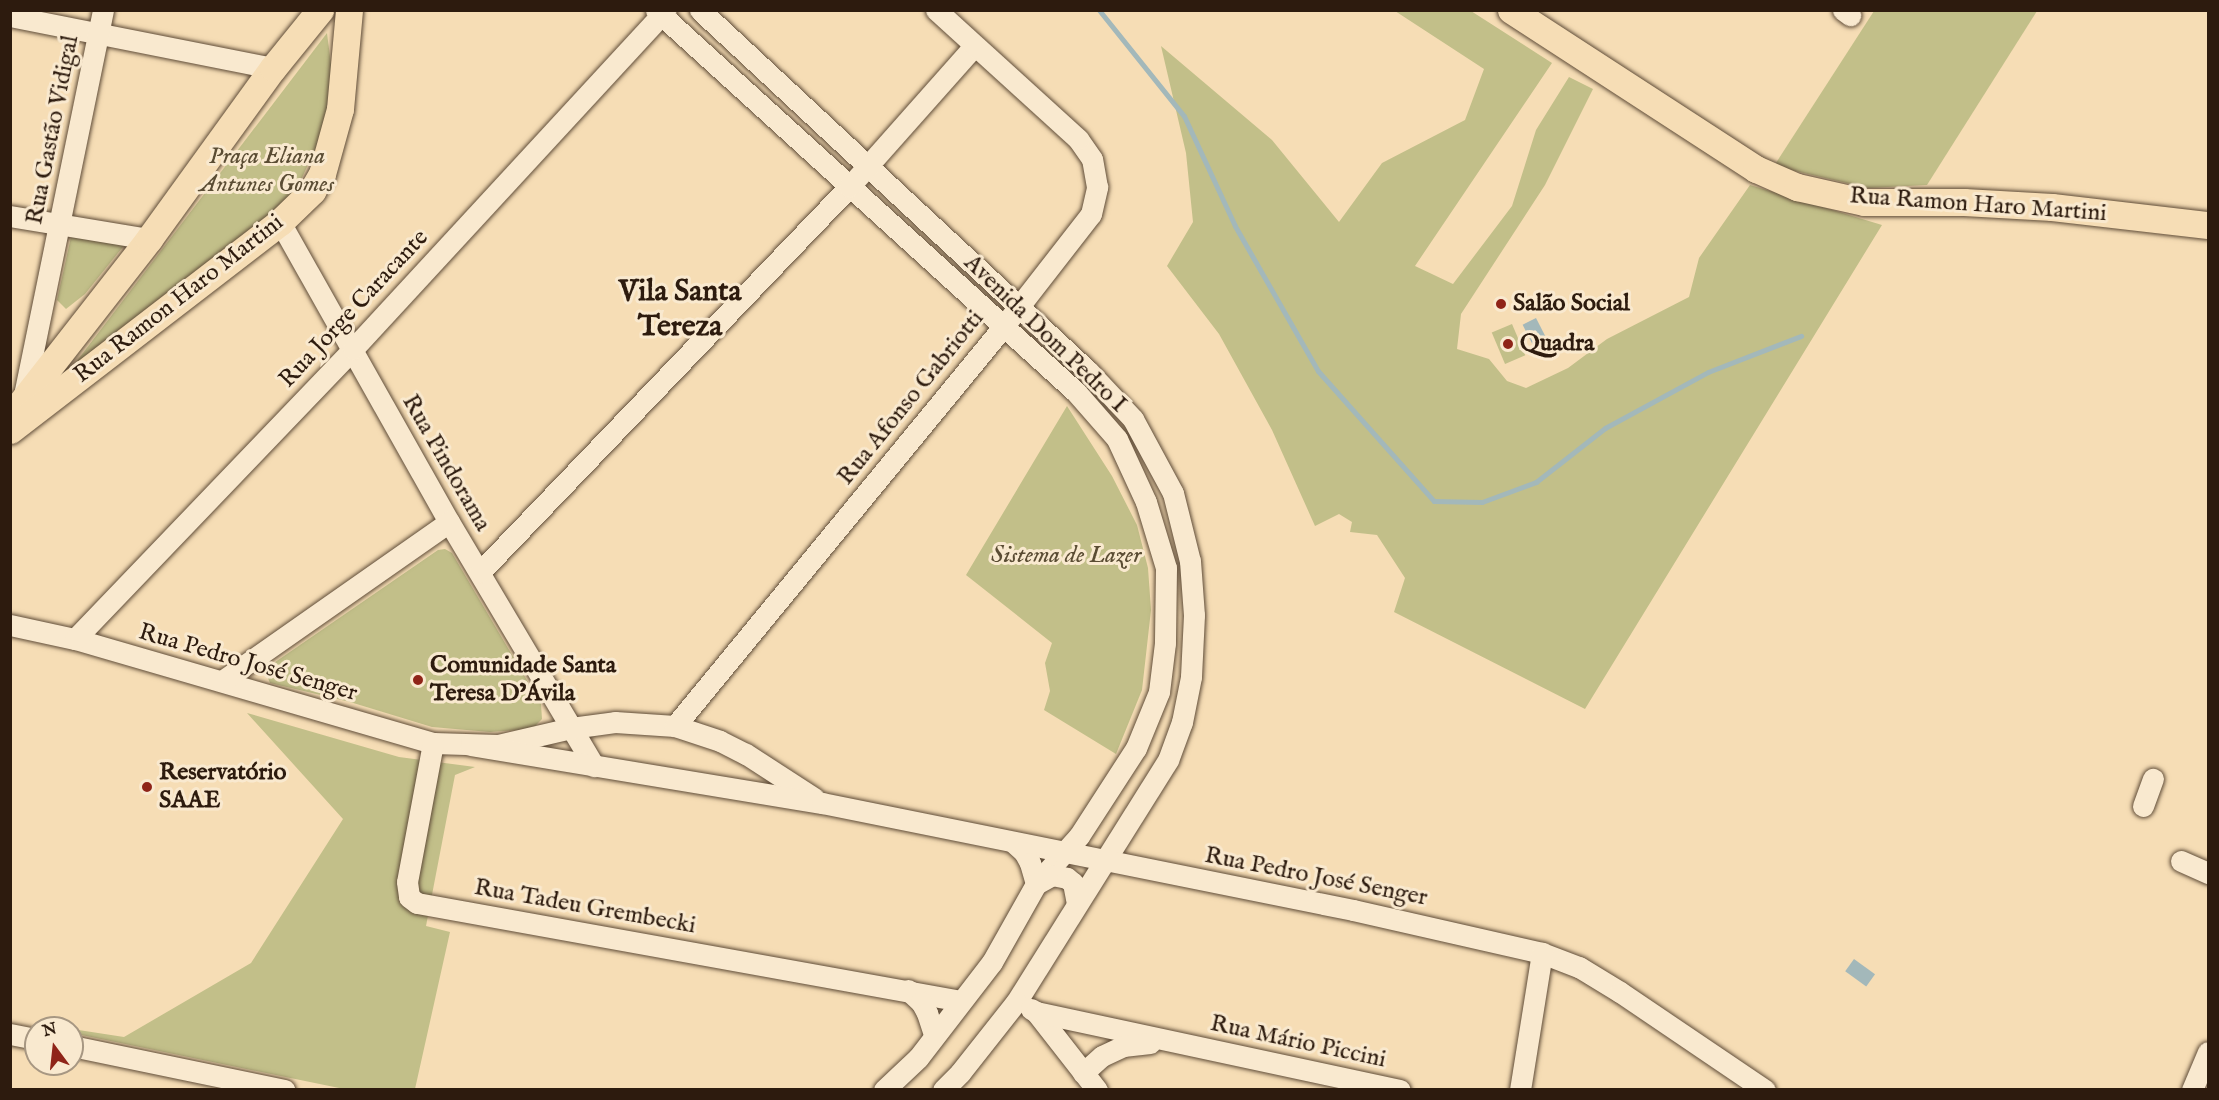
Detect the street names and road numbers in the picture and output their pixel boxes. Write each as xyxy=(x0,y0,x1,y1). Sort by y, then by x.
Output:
street label: Rua Gastão Vidigal xyxy=(21,33,85,227)
street label: Rua Ramon Haro Martini xyxy=(1848,182,2108,228)
street label: Rua Ramon Haro Martini xyxy=(69,208,289,390)
street label: Rua Jorge Caracante xyxy=(273,224,435,394)
street label: Avenida Dom Pedro I xyxy=(958,249,1132,419)
street label: Rua Afonso Gabriotti xyxy=(832,305,990,491)
street label: Rua Pindorama xyxy=(395,390,497,536)
street label: Rua Pedro José Senger xyxy=(135,618,361,708)
street label: Rua Pedro José Senger xyxy=(1202,841,1430,913)
street label: Rua Tadeu Grembecki xyxy=(472,873,698,941)
street label: Rua Mário Piccini xyxy=(1208,1009,1388,1075)

